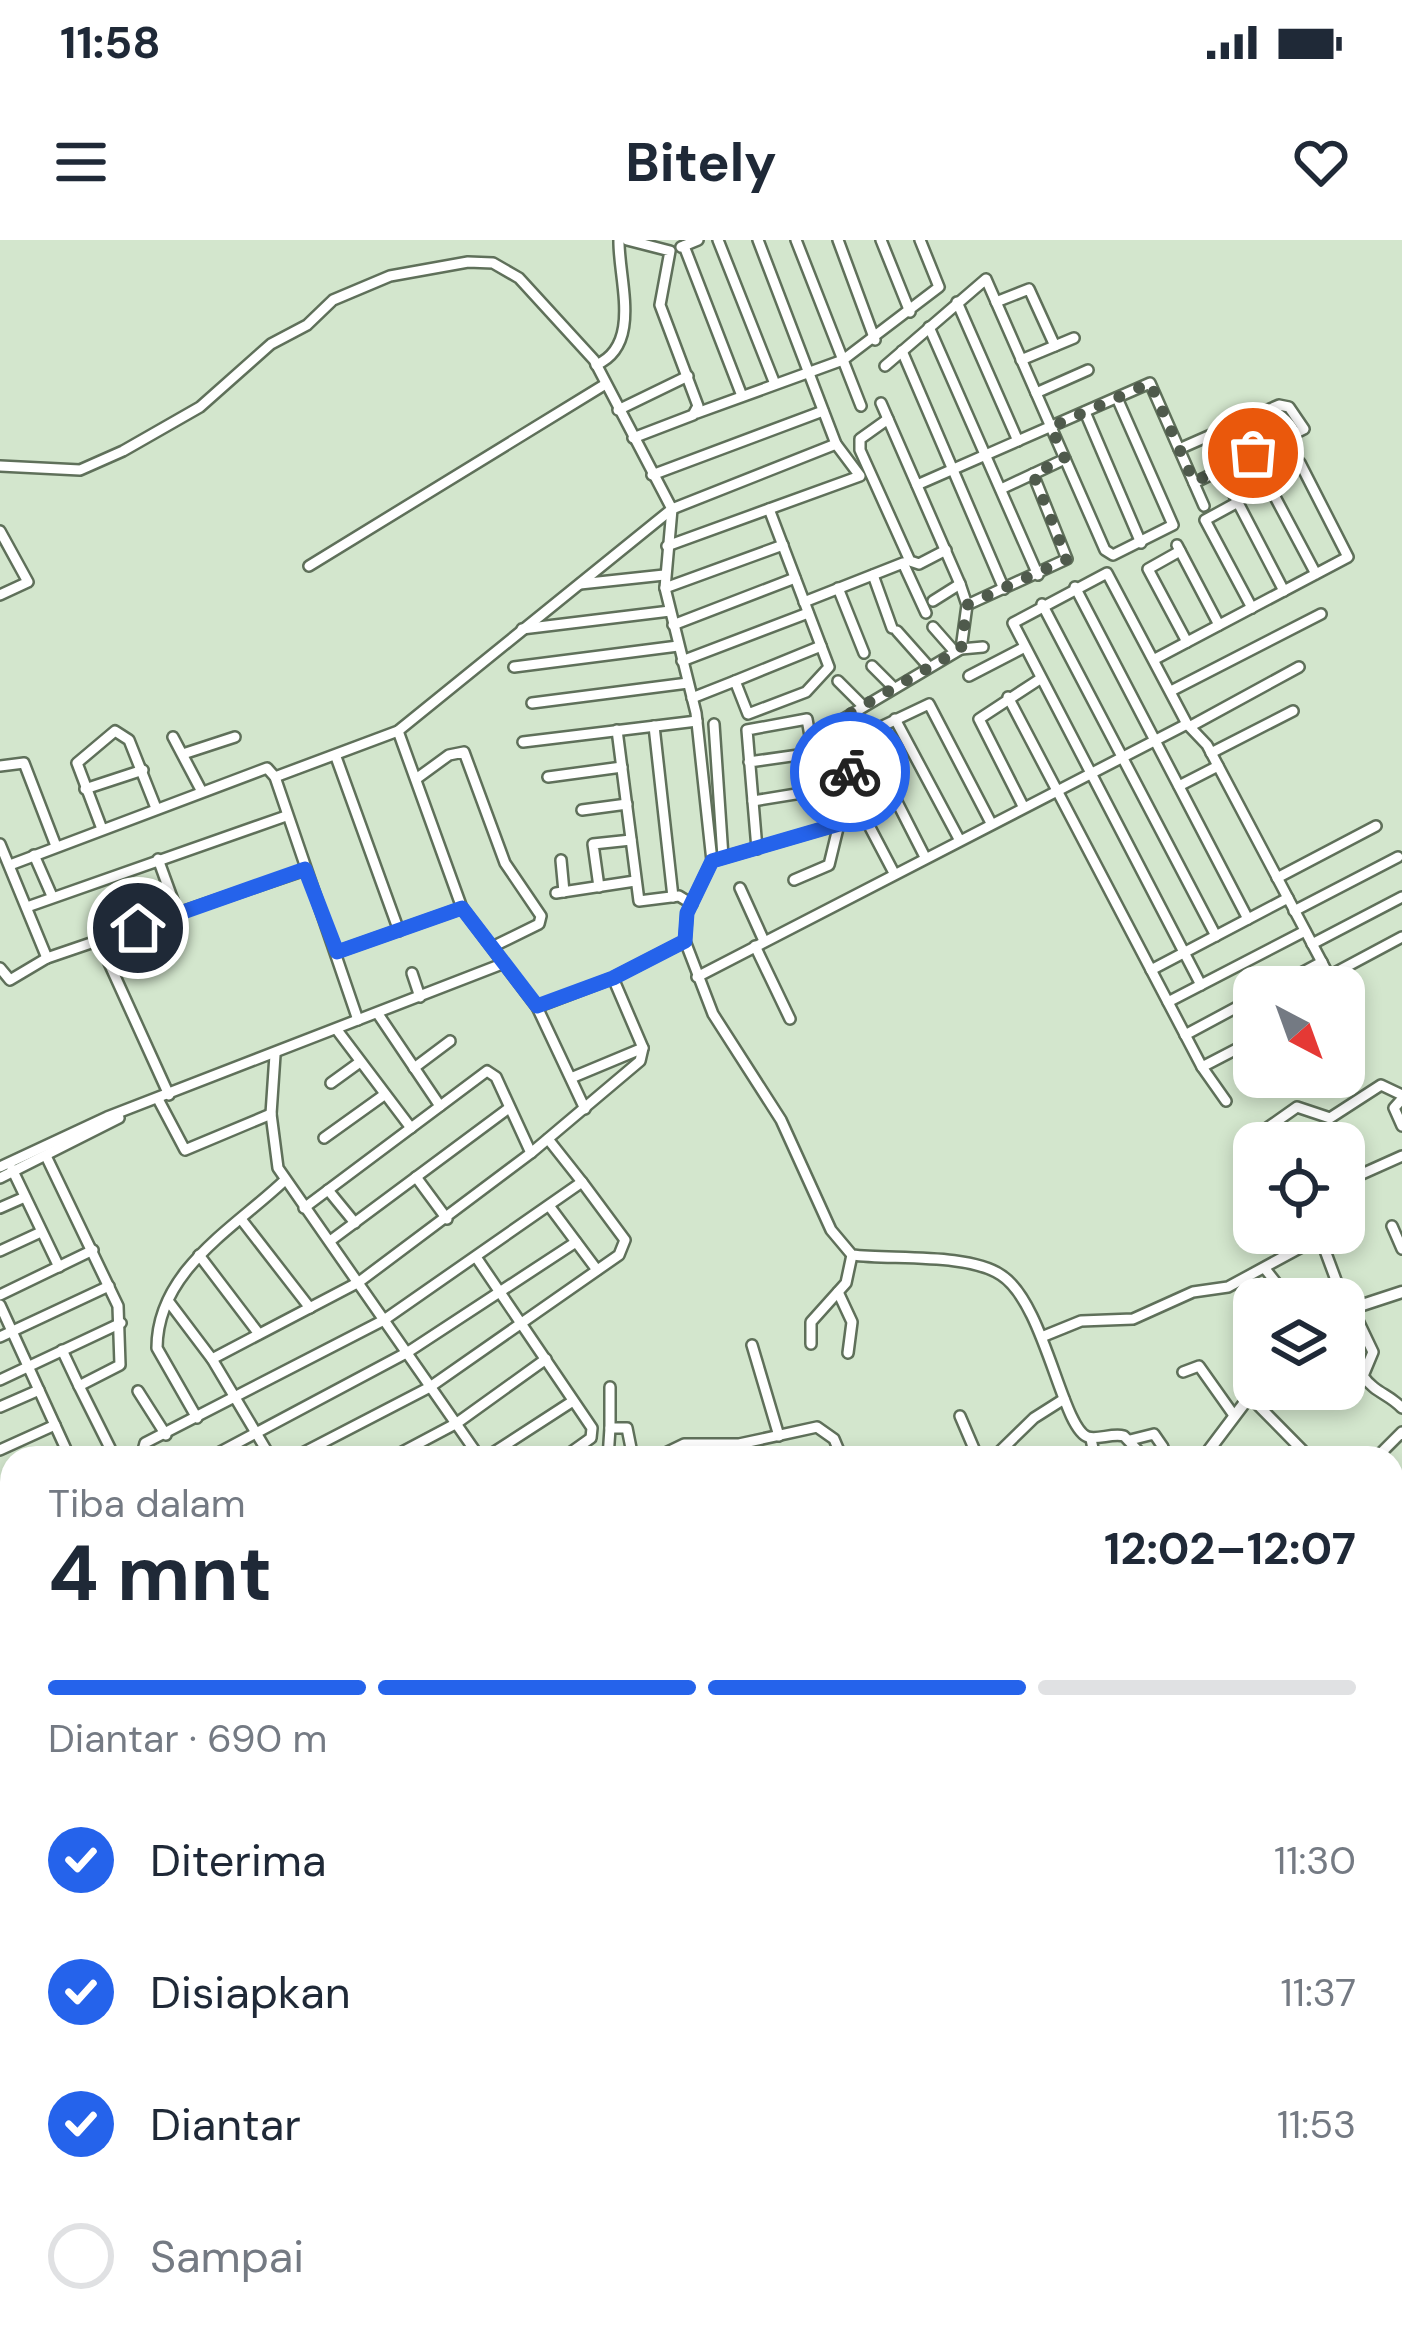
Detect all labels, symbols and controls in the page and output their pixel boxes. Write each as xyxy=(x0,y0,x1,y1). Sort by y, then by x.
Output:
text: 11:58 xyxy=(60,13,161,72)
text: Bitely xyxy=(625,127,777,198)
icon: menu xyxy=(48,129,114,195)
icon: heart xyxy=(1288,129,1354,195)
pin xyxy=(1202,402,1304,504)
icon: bag xyxy=(1220,420,1286,486)
courier xyxy=(790,712,910,832)
icon: bike xyxy=(817,739,883,805)
pin xyxy=(87,877,189,979)
icon: home xyxy=(105,895,171,961)
north arrow xyxy=(1233,966,1365,1098)
map controls xyxy=(1233,966,1365,1410)
button: locate xyxy=(1233,1122,1365,1254)
button: layers xyxy=(1233,1278,1365,1410)
text: Tiba dalam xyxy=(48,1478,246,1529)
text: 12:02–12:07 xyxy=(1104,1519,1356,1578)
text: 4 mnt xyxy=(48,1523,272,1624)
text: Diantar · 690 m xyxy=(48,1713,327,1764)
icon: check xyxy=(48,1827,114,1893)
text: Diterima xyxy=(150,1831,326,1890)
text: 11:30 xyxy=(1274,1835,1356,1886)
icon: check xyxy=(48,1959,114,2025)
text: Disiapkan xyxy=(150,1963,351,2022)
text: 11:37 xyxy=(1281,1967,1356,2018)
icon: check xyxy=(48,2091,114,2157)
text: Diantar xyxy=(150,2095,301,2154)
text: 11:53 xyxy=(1277,2099,1356,2150)
text: Sampai xyxy=(150,2227,304,2286)

